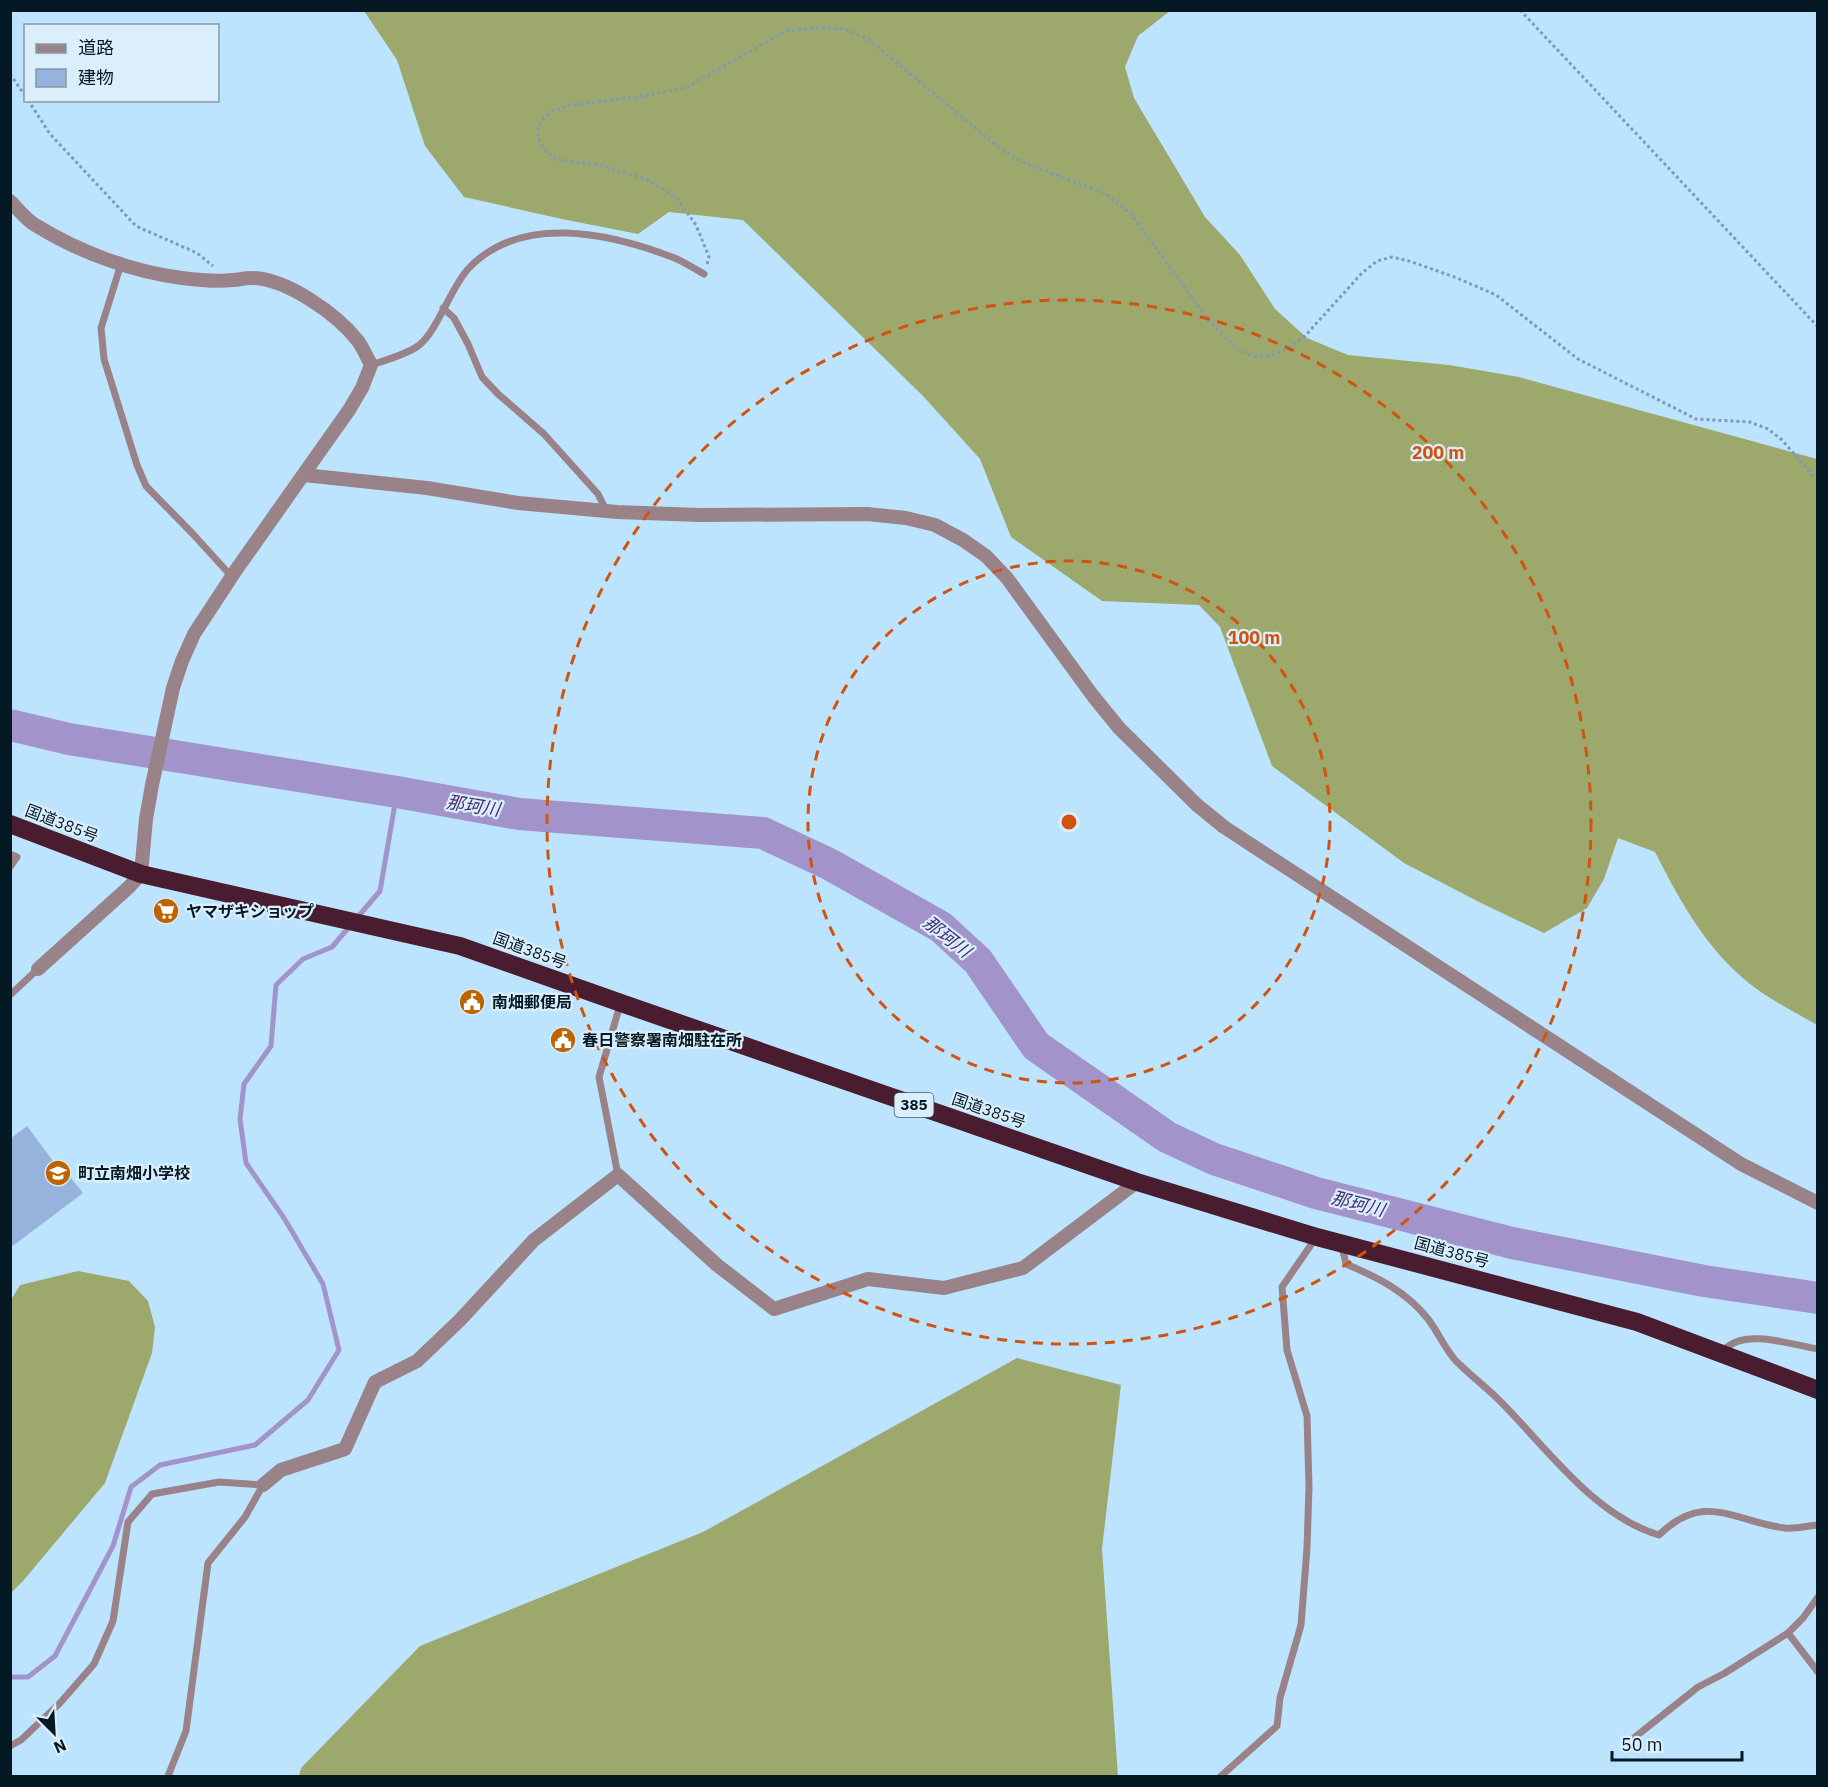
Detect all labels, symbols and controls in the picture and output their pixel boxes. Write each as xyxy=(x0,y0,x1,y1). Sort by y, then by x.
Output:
legend xyxy=(24,24,219,102)
text: 道路 xyxy=(78,36,114,59)
text: 建物 xyxy=(78,66,114,89)
text: 200 m xyxy=(1412,441,1464,464)
text: 100 m xyxy=(1228,626,1280,649)
water label: 那珂川 xyxy=(445,790,504,821)
street label: 国道385号 xyxy=(23,800,101,846)
centre of rings xyxy=(1059,812,1079,832)
supermarket icon: ヤマザキショップ xyxy=(151,896,181,926)
place label: ヤマザキショップ xyxy=(186,901,314,921)
water label: 那珂川 xyxy=(919,911,977,964)
street label: 国道385号 xyxy=(490,927,570,973)
public building icon: 南畑郵便局 xyxy=(457,987,487,1017)
place label: 南畑郵便局 xyxy=(492,992,572,1012)
public building icon: 春日警察署南畑駐在所 xyxy=(548,1025,578,1055)
place label: 春日警察署南畑駐在所 xyxy=(582,1030,742,1050)
street label: 国道385号 xyxy=(949,1088,1029,1132)
road number: 385 xyxy=(894,1093,934,1117)
school or university icon: 町立南畑小学校 xyxy=(43,1158,73,1188)
place label: 町立南畑小学校 xyxy=(78,1163,190,1183)
water label: 那珂川 xyxy=(1329,1186,1389,1222)
street label: 国道385号 xyxy=(1412,1232,1492,1272)
north arrow xyxy=(24,1703,84,1763)
scale bar xyxy=(1612,1724,1742,1762)
text: 50 m xyxy=(1621,1733,1663,1756)
text: N xyxy=(51,1735,69,1758)

